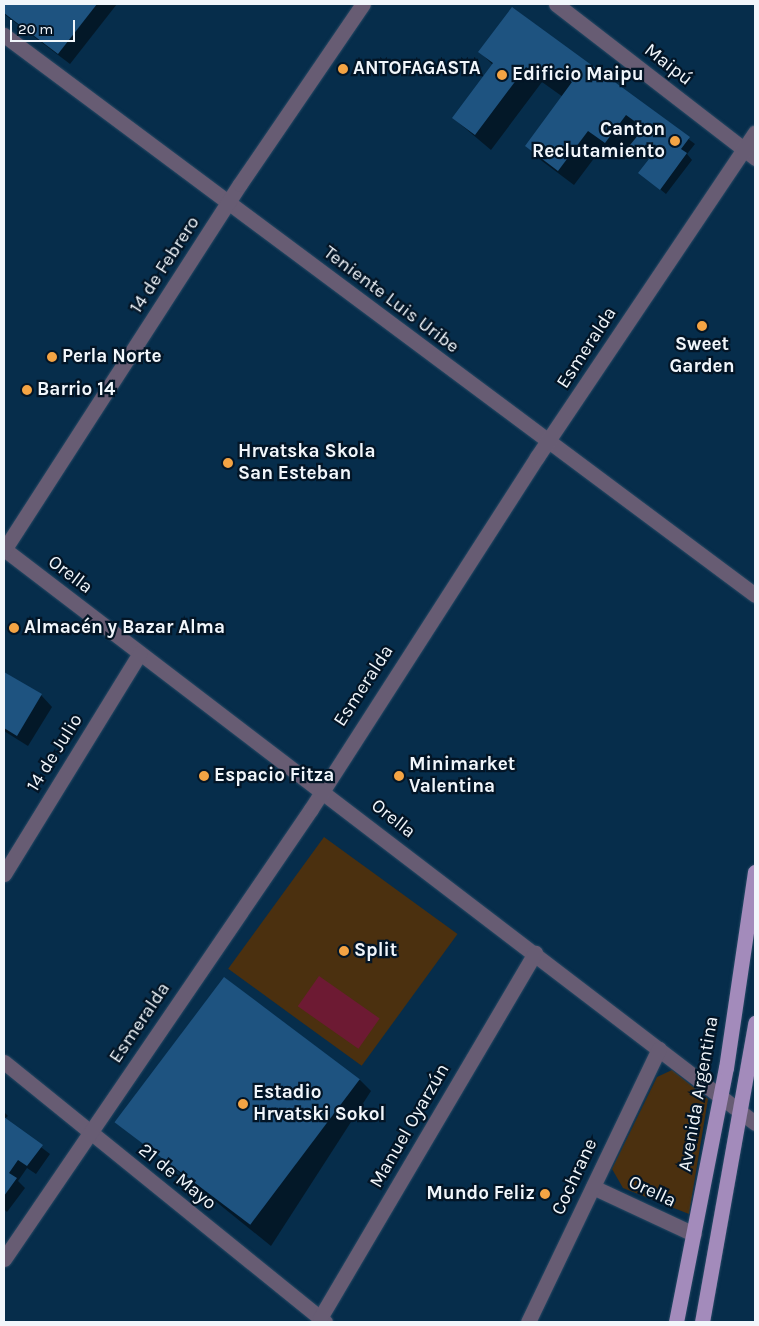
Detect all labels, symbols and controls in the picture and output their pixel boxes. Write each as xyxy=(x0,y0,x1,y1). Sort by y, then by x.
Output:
scale bar xyxy=(12,10,78,42)
text: 20 m xyxy=(18,20,53,38)
street label: Maipú xyxy=(639,39,697,91)
place label: ANTOFAGASTA xyxy=(353,58,481,80)
marker: ANTOFAGASTA xyxy=(337,63,349,75)
place label: Edificio Maipu xyxy=(512,64,644,86)
marker: Edificio Maipu xyxy=(496,69,508,81)
place label: Canton Reclutamiento xyxy=(532,119,665,163)
marker: Canton Reclutamiento xyxy=(669,135,681,147)
street label: 14 de Febrero xyxy=(125,212,205,318)
street label: Teniente Luis Uribe xyxy=(319,242,463,358)
street label: Esmeralda xyxy=(552,303,622,393)
marker: Sweet Garden xyxy=(696,320,708,332)
place label: Sweet Garden xyxy=(669,334,735,378)
place label: Perla Norte xyxy=(62,346,162,368)
marker: Perla Norte xyxy=(46,351,58,363)
place label: Barrio 14 xyxy=(37,379,115,401)
marker: Barrio 14 xyxy=(21,384,33,396)
place label: Hrvatska Skola San Esteban xyxy=(238,441,376,485)
marker: Hrvatska Skola San Esteban xyxy=(222,457,234,469)
street label: Orella xyxy=(43,551,97,599)
place label: Almacén y Bazar Alma xyxy=(24,617,225,639)
marker: Almacén y Bazar Alma xyxy=(8,622,20,634)
street label: Esmeralda xyxy=(329,641,399,731)
street label: 14 de Julio xyxy=(22,710,88,796)
place label: Minimarket Valentina xyxy=(409,754,515,798)
place label: Espacio Fitza xyxy=(214,765,334,787)
marker: Espacio Fitza xyxy=(198,770,210,782)
marker: Minimarket Valentina xyxy=(393,770,405,782)
street label: Orella xyxy=(366,795,420,843)
place label: Split xyxy=(354,940,397,962)
marker: Split xyxy=(338,945,350,957)
street label: Esmeralda xyxy=(105,978,175,1068)
street label: Avenida Argentina xyxy=(674,1015,724,1173)
street label: Manuel Oyarzún xyxy=(365,1060,455,1192)
place label: Estadio Hrvatski Sokol xyxy=(253,1082,385,1126)
marker: Estadio Hrvatski Sokol xyxy=(237,1098,249,1110)
street label: Cochrane xyxy=(547,1135,603,1219)
street label: 21 de Mayo xyxy=(134,1139,220,1215)
street label: Orella xyxy=(625,1171,679,1213)
place label: Mundo Feliz xyxy=(426,1183,535,1205)
marker: Mundo Feliz xyxy=(539,1188,551,1200)

